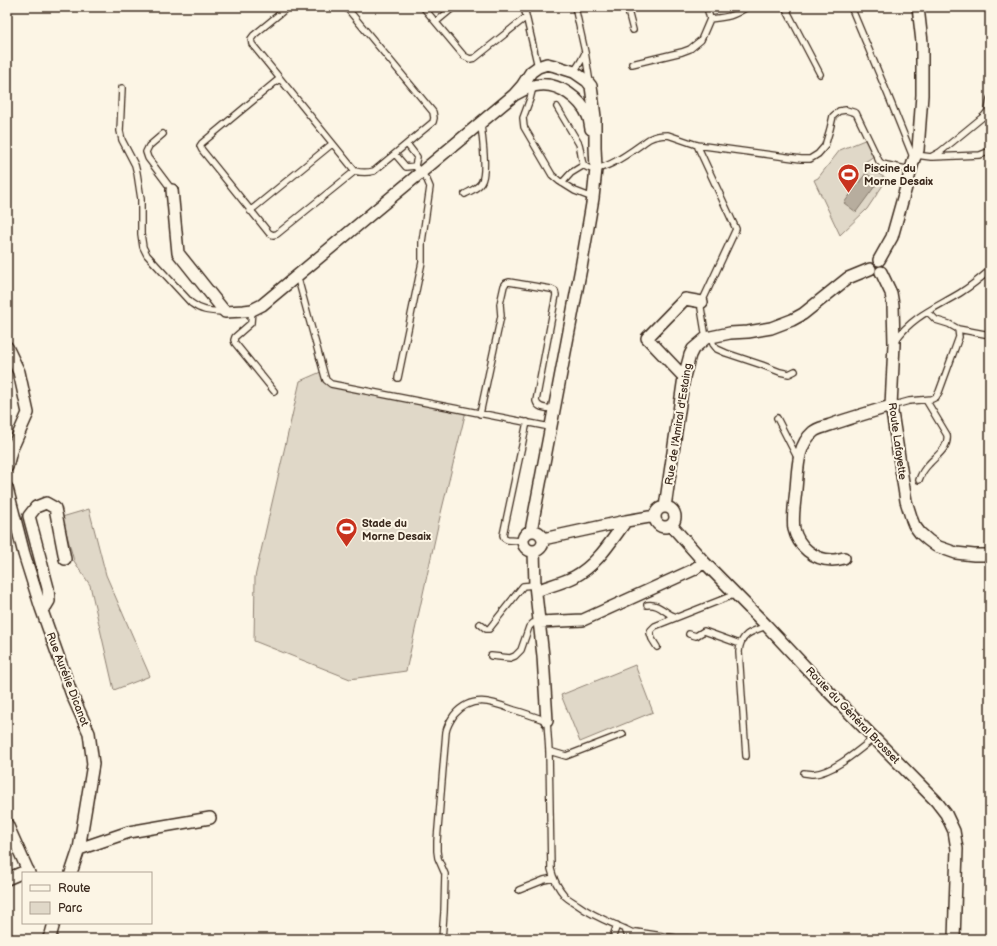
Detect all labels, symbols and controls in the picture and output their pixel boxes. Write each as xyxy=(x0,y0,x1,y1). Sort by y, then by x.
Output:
sports icon: Piscine du Morne Desaix xyxy=(836,161,862,194)
place label: Piscine du Morne Desaix xyxy=(864,162,933,188)
street label: Rue de l'Amiral d'Estaing xyxy=(662,362,695,486)
street label: Route Lafayette xyxy=(886,402,909,481)
sports icon: Stade du Morne Desaix xyxy=(334,516,360,549)
place label: Stade du Morne Desaix xyxy=(362,517,431,543)
street label: Rue Aurélie Dicanot xyxy=(44,630,92,729)
street label: Route du Général Brosset xyxy=(803,664,903,767)
legend xyxy=(22,872,152,924)
text: Route xyxy=(58,881,90,896)
text: Parc xyxy=(58,901,82,916)

